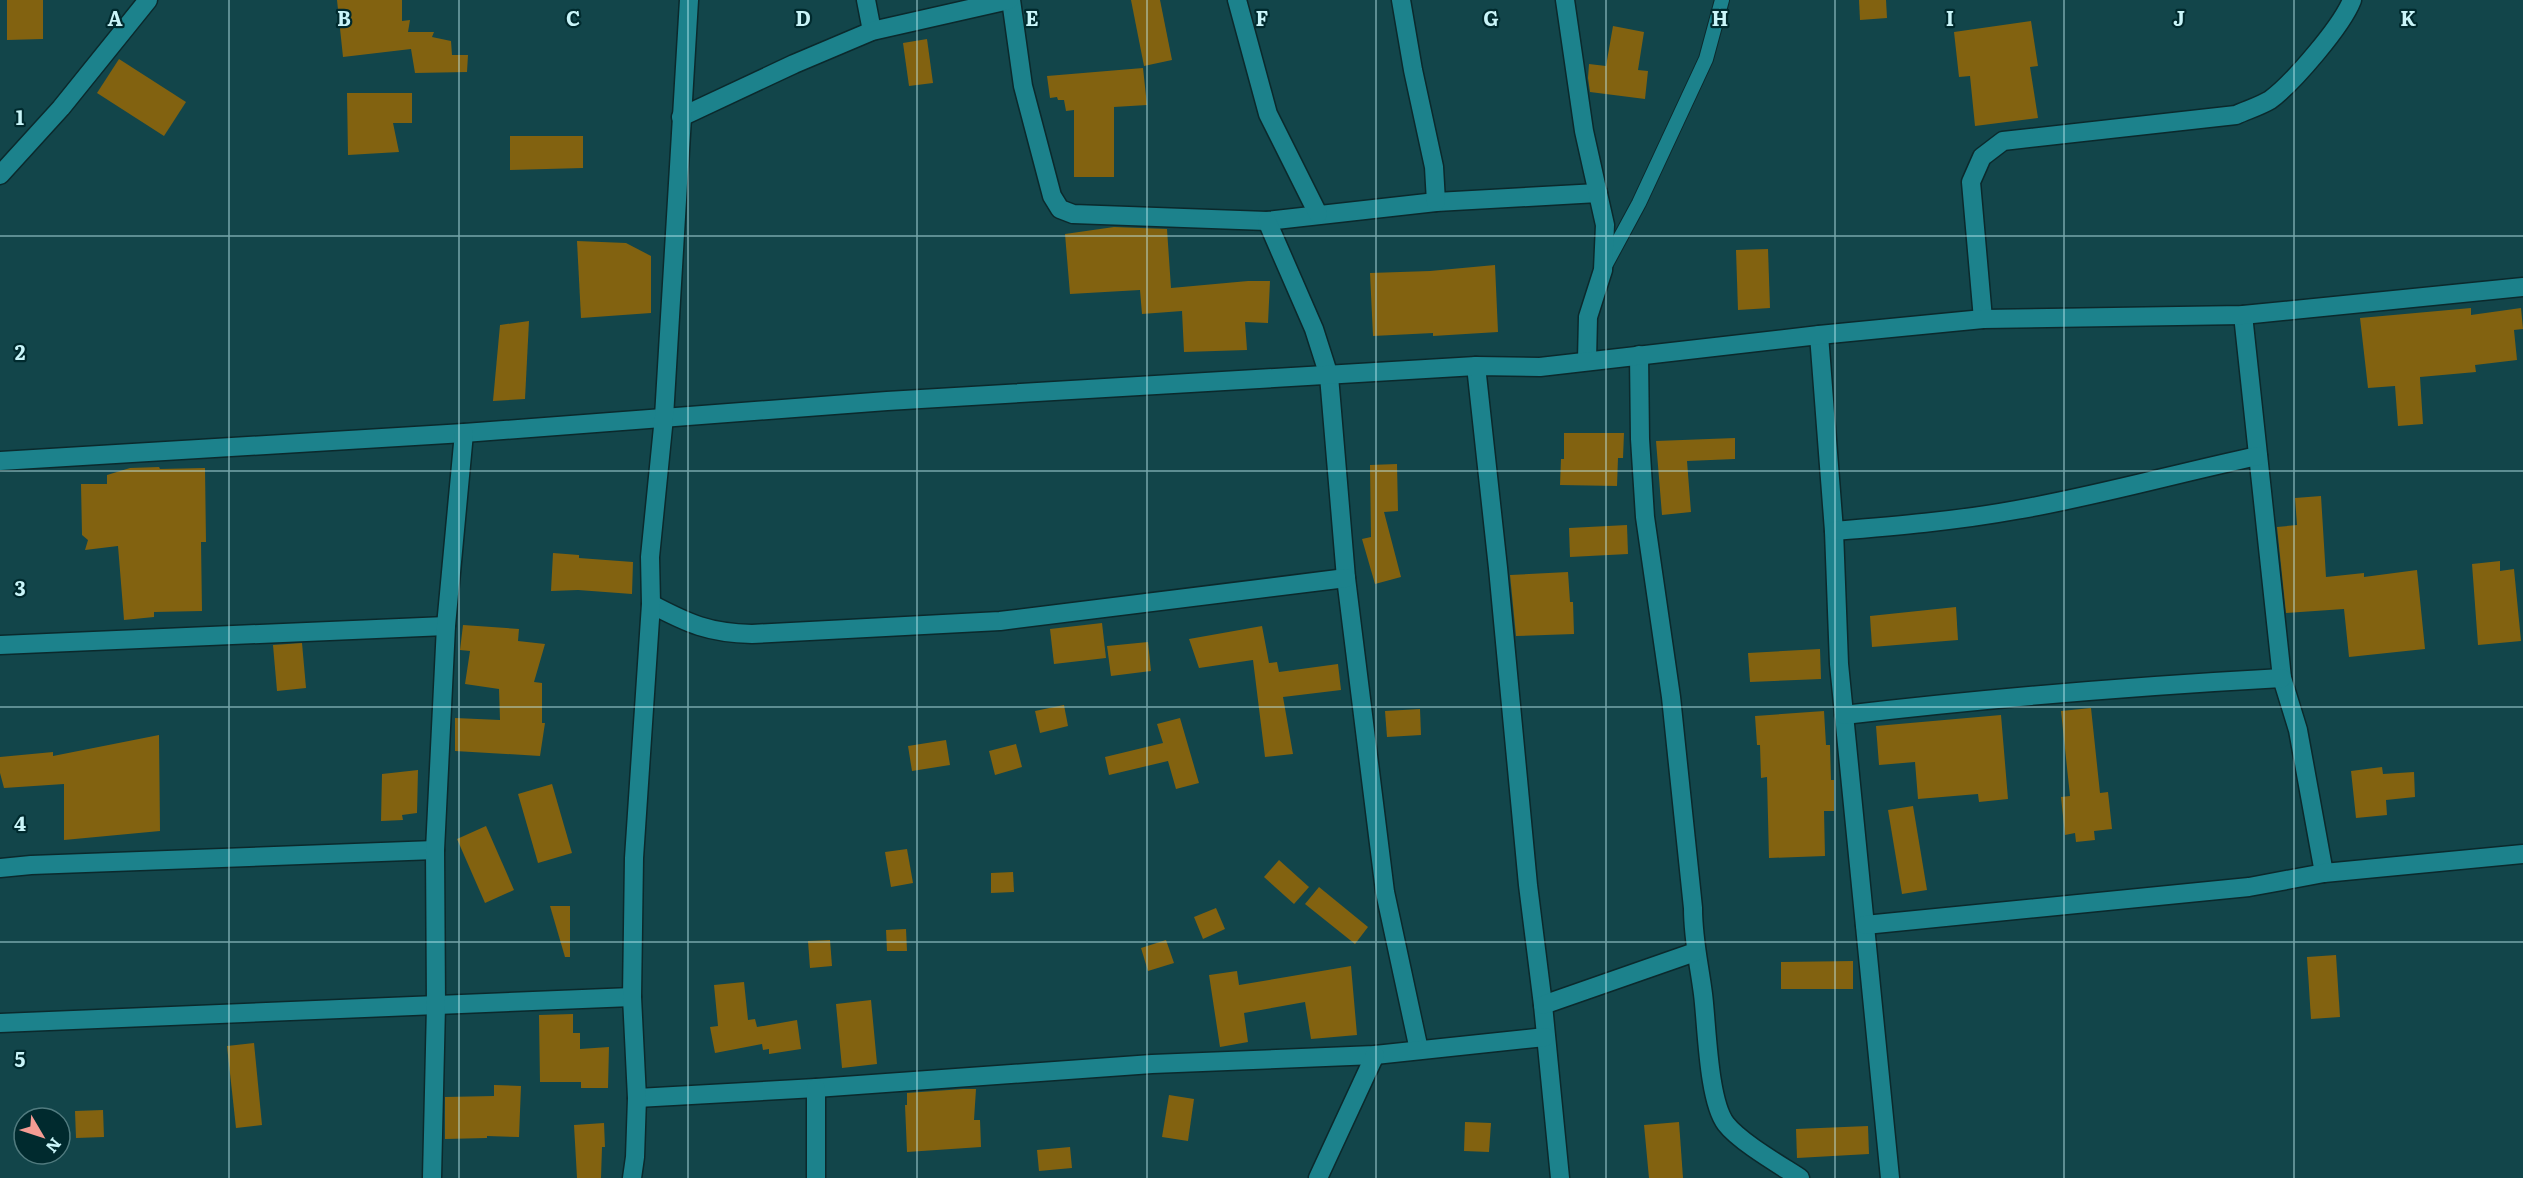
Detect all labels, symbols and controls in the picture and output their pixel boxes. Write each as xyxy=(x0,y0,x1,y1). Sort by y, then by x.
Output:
text: A xyxy=(107,2,123,32)
text: B xyxy=(337,2,351,32)
text: C xyxy=(566,2,580,32)
text: D xyxy=(795,2,811,32)
text: E xyxy=(1025,2,1039,32)
text: F xyxy=(1256,2,1269,32)
text: G xyxy=(1483,2,1499,32)
text: H xyxy=(1712,2,1728,32)
text: I xyxy=(1946,2,1954,32)
text: J xyxy=(2173,2,2185,32)
text: K xyxy=(2400,2,2416,32)
text: 1 xyxy=(16,101,24,131)
text: 2 xyxy=(15,336,26,366)
text: 3 xyxy=(14,572,26,602)
text: 4 xyxy=(14,807,26,837)
text: 5 xyxy=(15,1043,26,1073)
north arrow xyxy=(12,1106,72,1166)
text: N xyxy=(41,1133,68,1159)

